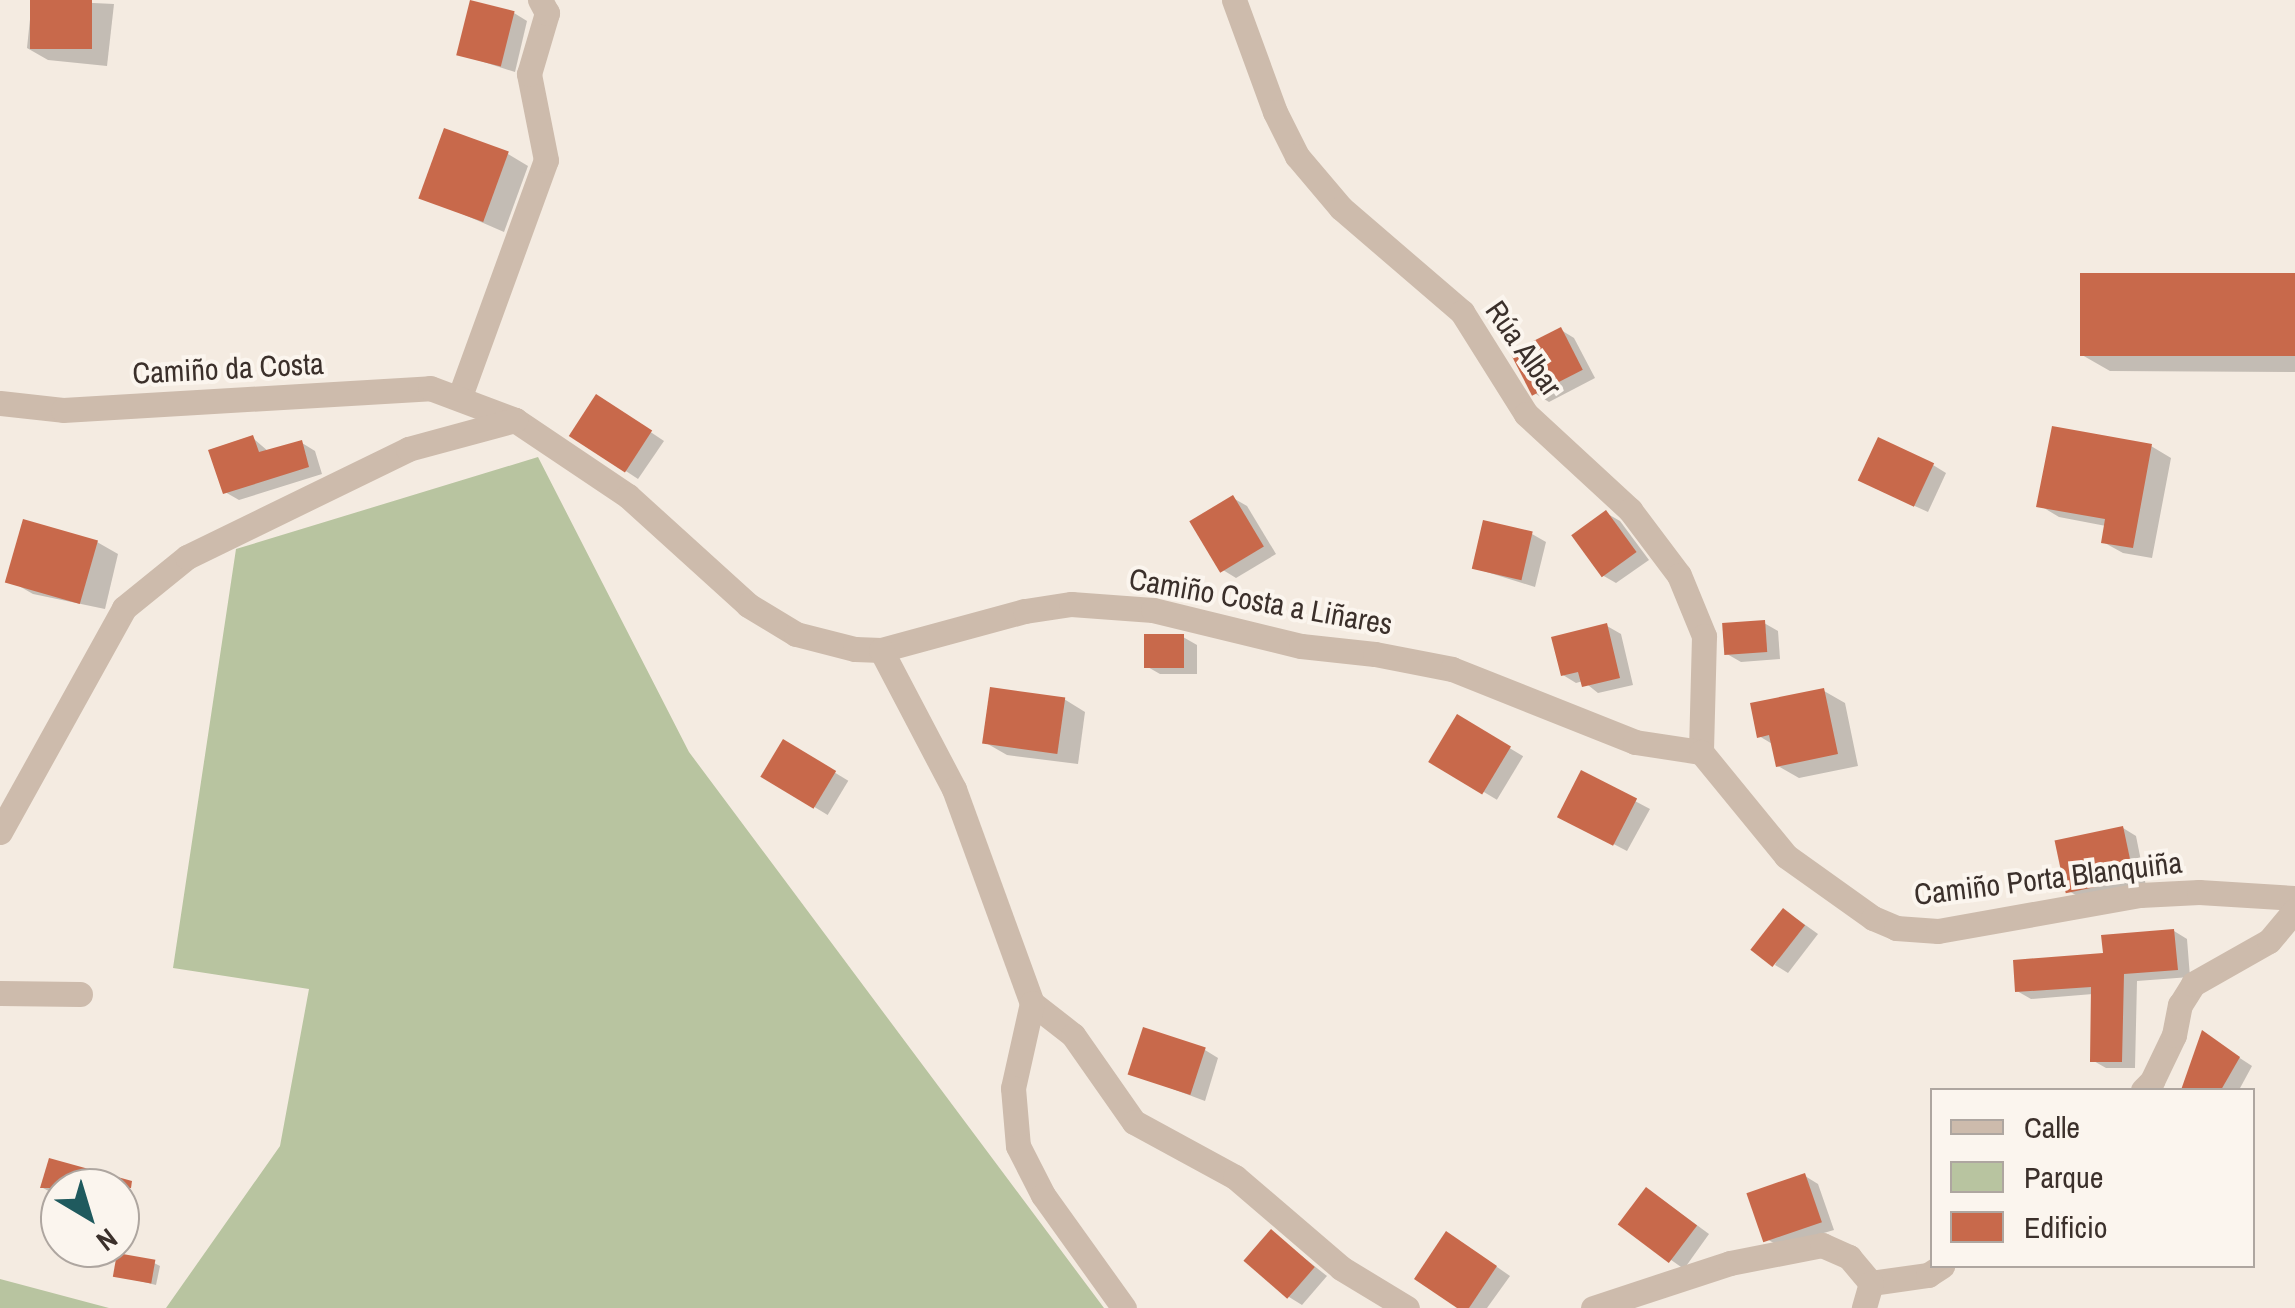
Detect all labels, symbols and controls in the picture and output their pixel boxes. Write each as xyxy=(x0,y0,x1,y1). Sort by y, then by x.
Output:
street label: Rúa Albar xyxy=(1478,293,1570,403)
street label: Camiño da Costa xyxy=(131,345,325,391)
street label: Camiño Costa a Liñares xyxy=(1127,560,1395,642)
street label: Camiño Porta Blanquiña xyxy=(1912,844,2184,912)
legend xyxy=(1930,1088,2255,1268)
text: Calle xyxy=(2024,1107,2080,1147)
text: Parque xyxy=(2024,1157,2103,1197)
north arrow xyxy=(40,1168,140,1268)
text: Edificio xyxy=(2024,1207,2107,1247)
text: N xyxy=(89,1220,125,1260)

